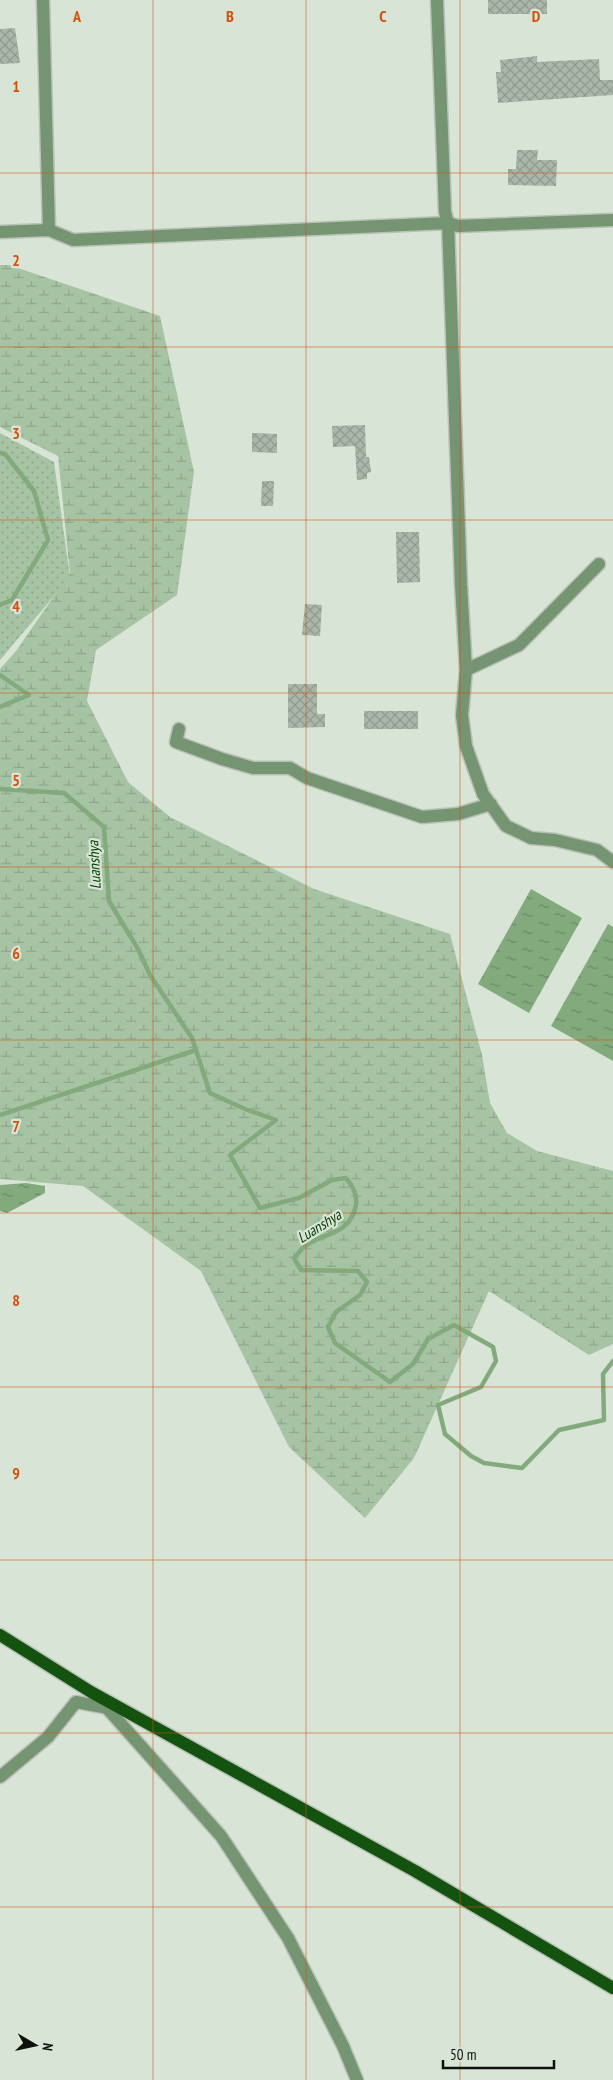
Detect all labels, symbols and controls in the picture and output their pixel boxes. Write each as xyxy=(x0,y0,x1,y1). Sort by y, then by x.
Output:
text: A xyxy=(72,6,82,26)
text: B xyxy=(226,6,234,26)
text: C xyxy=(379,6,387,26)
text: D xyxy=(532,6,541,26)
text: 1 xyxy=(12,76,20,96)
text: 2 xyxy=(12,250,20,270)
text: 3 xyxy=(12,423,20,443)
text: 4 xyxy=(12,596,20,616)
text: 5 xyxy=(12,770,20,790)
water label: Luanshya xyxy=(83,839,105,890)
text: 6 xyxy=(12,943,20,963)
text: 7 xyxy=(12,1116,20,1136)
water label: Luanshya xyxy=(293,1205,345,1247)
text: 8 xyxy=(12,1290,20,1310)
text: 9 xyxy=(12,1463,20,1483)
north arrow xyxy=(10,2020,60,2070)
scale bar xyxy=(443,2038,554,2070)
text: N xyxy=(38,2042,57,2052)
text: 50 m xyxy=(450,2045,476,2064)

